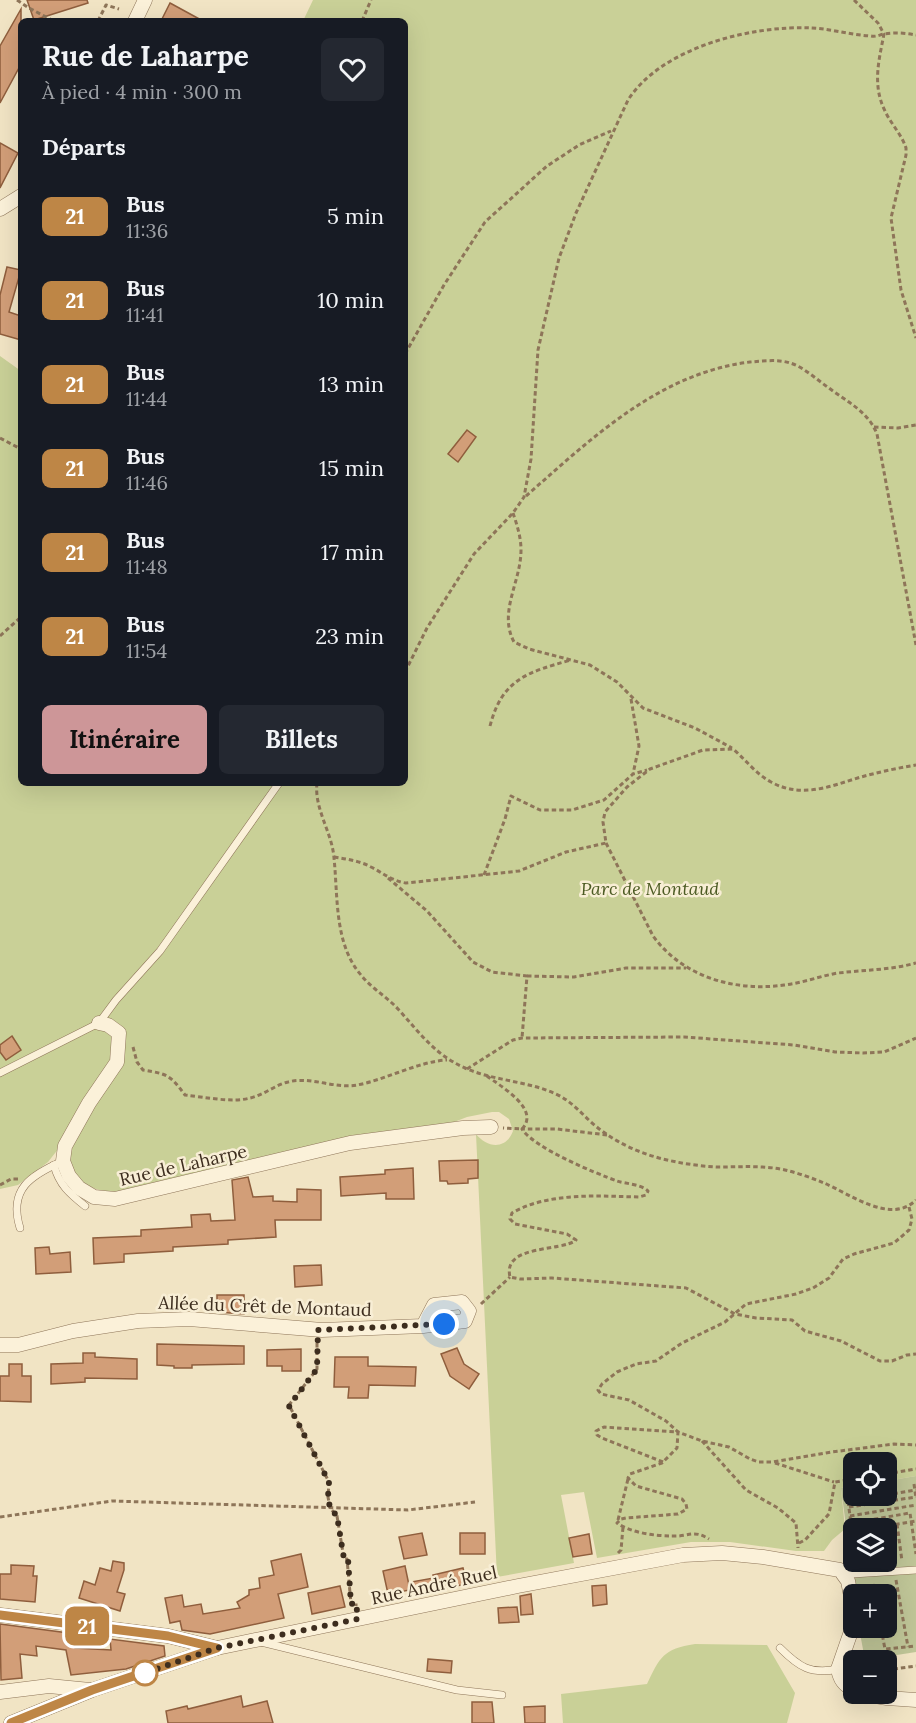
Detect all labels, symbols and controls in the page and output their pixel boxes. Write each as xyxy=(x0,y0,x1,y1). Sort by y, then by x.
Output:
text: Rue de Laharpe xyxy=(42,38,249,74)
button: heart xyxy=(321,38,384,101)
text: À pied · 4 min · 300 m xyxy=(42,79,242,104)
text: Départs xyxy=(42,133,126,161)
text: Bus xyxy=(126,190,165,218)
text: 5 min xyxy=(327,202,384,230)
text: 21 xyxy=(65,203,85,230)
text: 11:36 xyxy=(126,218,168,243)
text: Bus xyxy=(126,274,165,302)
text: 10 min xyxy=(317,286,384,314)
text: 21 xyxy=(65,287,85,314)
text: 11:41 xyxy=(126,302,164,327)
text: Bus xyxy=(126,358,165,386)
text: 13 min xyxy=(319,370,384,398)
text: 21 xyxy=(65,371,85,398)
text: 11:44 xyxy=(126,386,167,411)
text: Bus xyxy=(126,442,165,470)
text: 15 min xyxy=(319,454,384,482)
text: 21 xyxy=(65,455,85,482)
text: 11:46 xyxy=(126,470,168,495)
text: Bus xyxy=(126,526,165,554)
text: 17 min xyxy=(321,538,384,566)
text: 21 xyxy=(65,539,85,566)
text: 11:48 xyxy=(126,554,168,579)
text: Bus xyxy=(126,610,165,638)
text: 23 min xyxy=(315,622,384,650)
text: 21 xyxy=(65,623,85,650)
text: 11:54 xyxy=(126,638,167,663)
button: Itinéraire xyxy=(42,705,207,774)
button: Billets xyxy=(219,705,384,774)
park label: Parc de Montaud xyxy=(581,877,719,900)
street label: Rue de Laharpe xyxy=(117,1139,249,1191)
street label: Allée du Crêt de Montaud xyxy=(157,1291,372,1321)
your location xyxy=(429,1309,459,1339)
map controls xyxy=(843,1452,897,1704)
button: locate xyxy=(843,1452,897,1506)
button: layers xyxy=(843,1518,897,1572)
street label: Rue André Ruel xyxy=(369,1560,499,1610)
button: + xyxy=(843,1584,897,1638)
line badge: 21 xyxy=(60,1606,114,1646)
text: 21 xyxy=(77,1613,97,1640)
button: − xyxy=(843,1650,897,1704)
unlabelled marker xyxy=(132,1660,158,1686)

